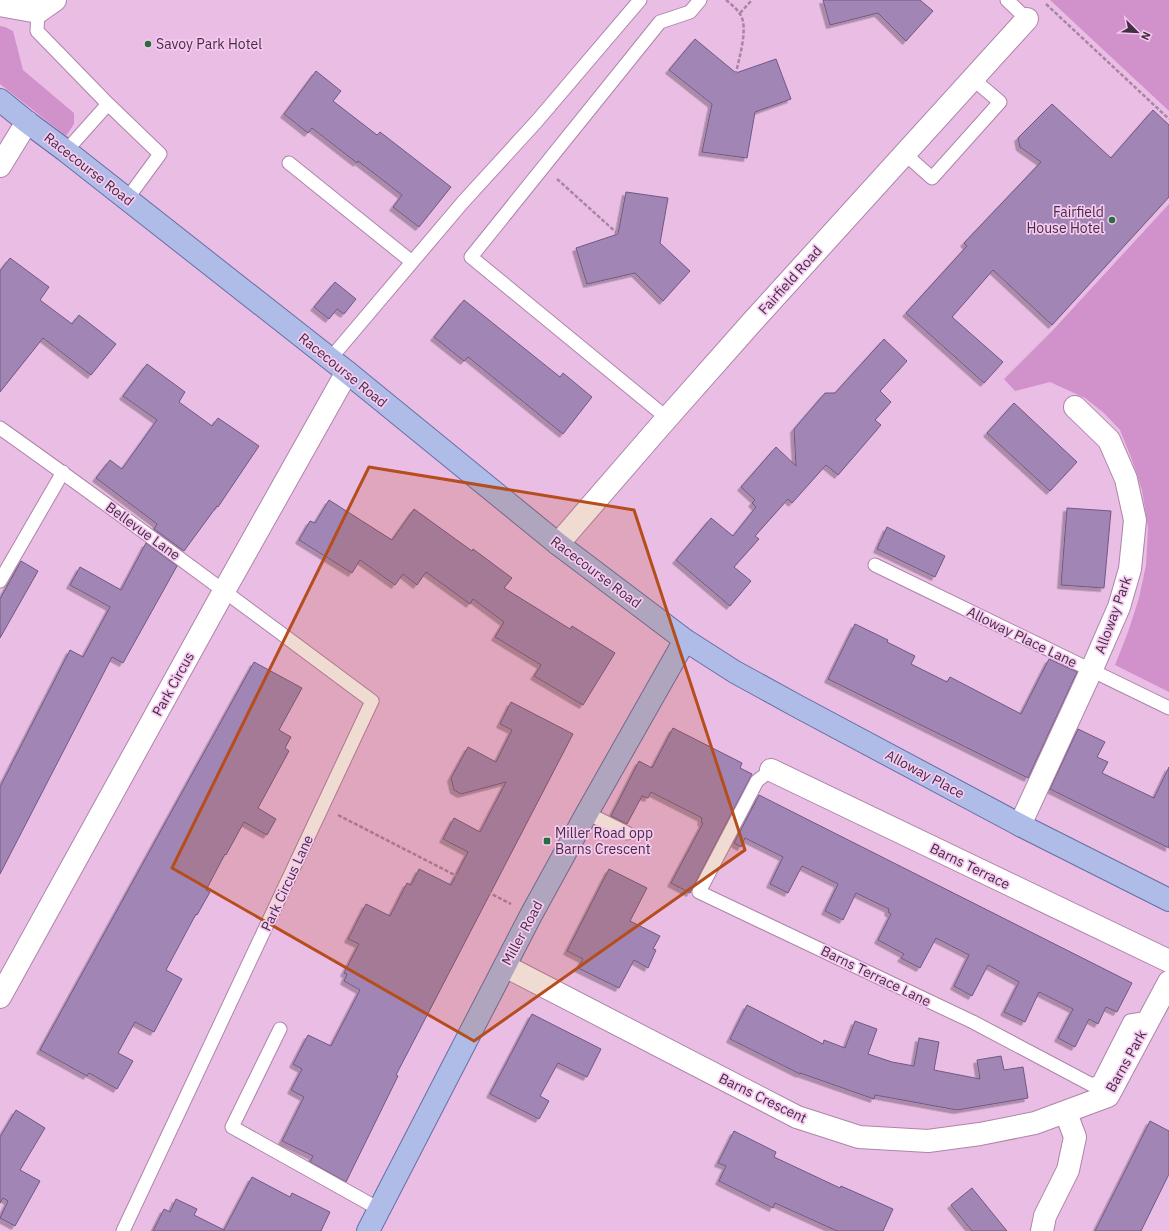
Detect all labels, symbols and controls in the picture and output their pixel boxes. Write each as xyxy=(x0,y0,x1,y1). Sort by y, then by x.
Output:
north arrow xyxy=(1117,12,1157,52)
text: N xyxy=(1138,30,1154,43)
place label: Savoy Park Hotel xyxy=(156,35,262,53)
marker: Savoy Park Hotel xyxy=(143,39,153,49)
street label: Racecourse Road xyxy=(41,128,137,210)
place label: Fairfield House Hotel xyxy=(1026,203,1104,237)
marker: Fairfield House Hotel xyxy=(1107,215,1117,225)
street label: Fairfield Road xyxy=(754,242,826,318)
street label: Racecourse Road xyxy=(295,329,391,411)
street label: Bellevue Lane xyxy=(102,498,184,564)
street label: Racecourse Road xyxy=(547,532,645,612)
street label: Alloway Park xyxy=(1091,573,1136,656)
street label: Alloway Place Lane xyxy=(964,603,1080,672)
street label: Park Circus xyxy=(148,649,198,719)
street label: Alloway Place xyxy=(882,746,968,803)
place label: Miller Road opp Barns Crescent xyxy=(555,824,653,858)
street label: Park Circus Lane xyxy=(257,832,317,934)
marker: Miller Road opp Barns Crescent xyxy=(542,836,552,846)
street label: Barns Terrace xyxy=(927,839,1013,893)
street label: Miller Road xyxy=(497,898,547,968)
street label: Barns Terrace Lane xyxy=(818,942,934,1011)
street label: Barns Park xyxy=(1102,1026,1151,1095)
street label: Barns Crescent xyxy=(716,1069,810,1127)

